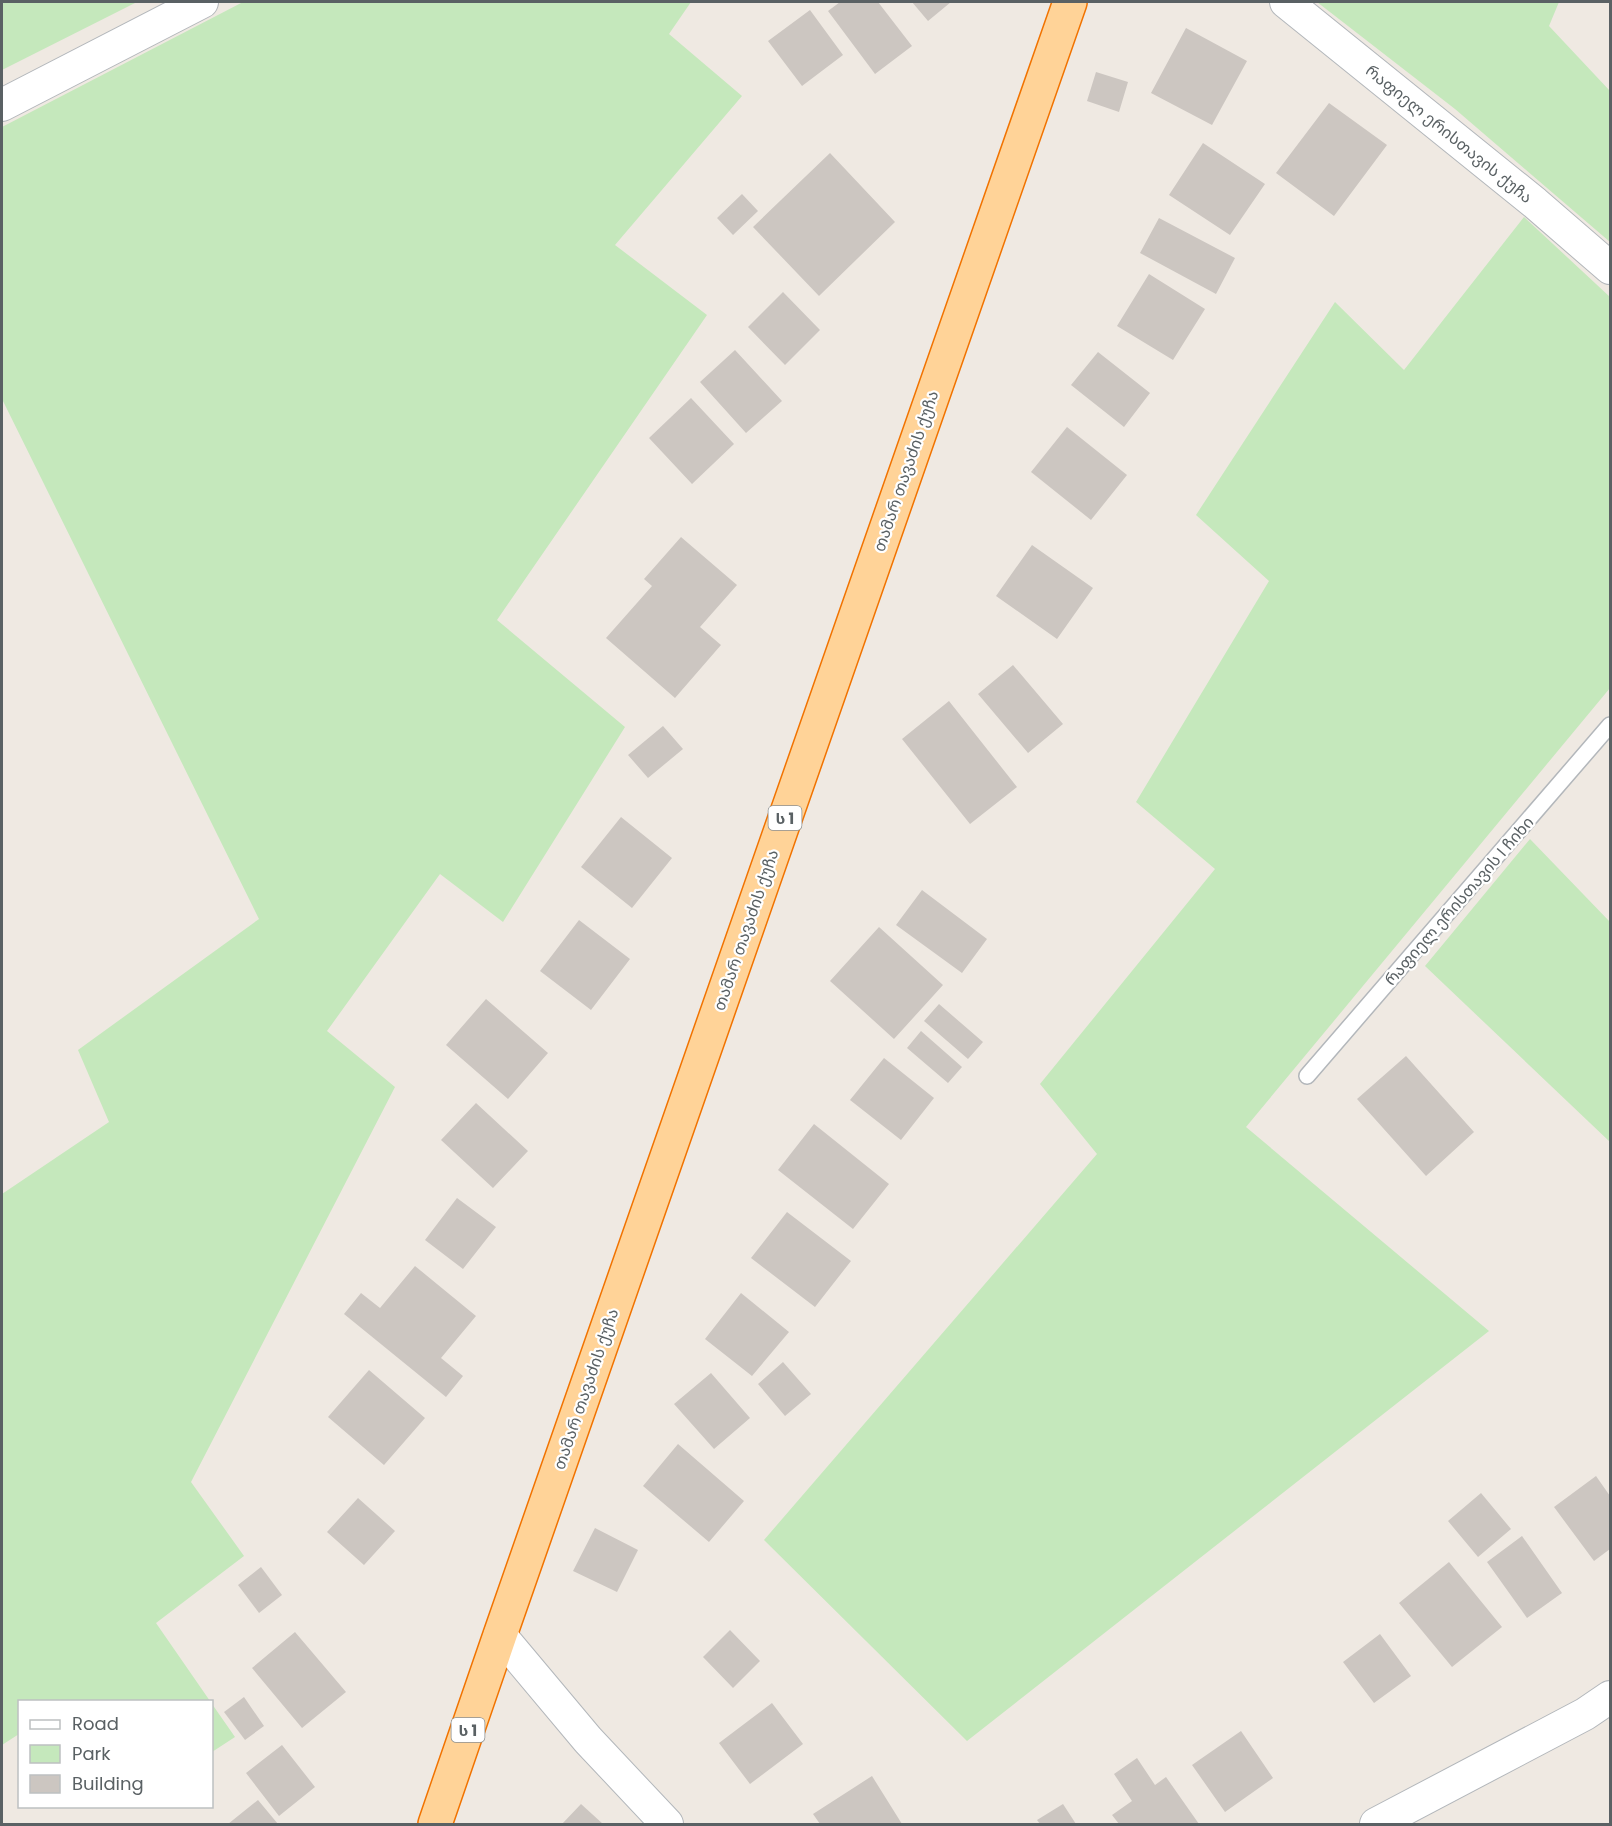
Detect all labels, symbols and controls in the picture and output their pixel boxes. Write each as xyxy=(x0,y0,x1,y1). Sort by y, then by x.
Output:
street label: რაფიელ ერისთავის ქუჩა xyxy=(1361,59,1537,209)
street label: თამარ თავაძის ქუჩა xyxy=(868,387,944,555)
road number: ს 1 xyxy=(768,806,802,830)
street label: რაფიელ ერისთავის I ჩიხი xyxy=(1379,811,1539,991)
street label: თამარ თავაძის ქუჩა xyxy=(708,846,784,1014)
street label: თამარ თავაძის ქუჩა xyxy=(548,1305,624,1473)
legend xyxy=(18,1700,213,1808)
text: Road xyxy=(72,1711,119,1736)
road number: ს 1 xyxy=(452,1718,484,1742)
text: Park xyxy=(72,1741,111,1766)
text: Building xyxy=(72,1771,144,1796)

